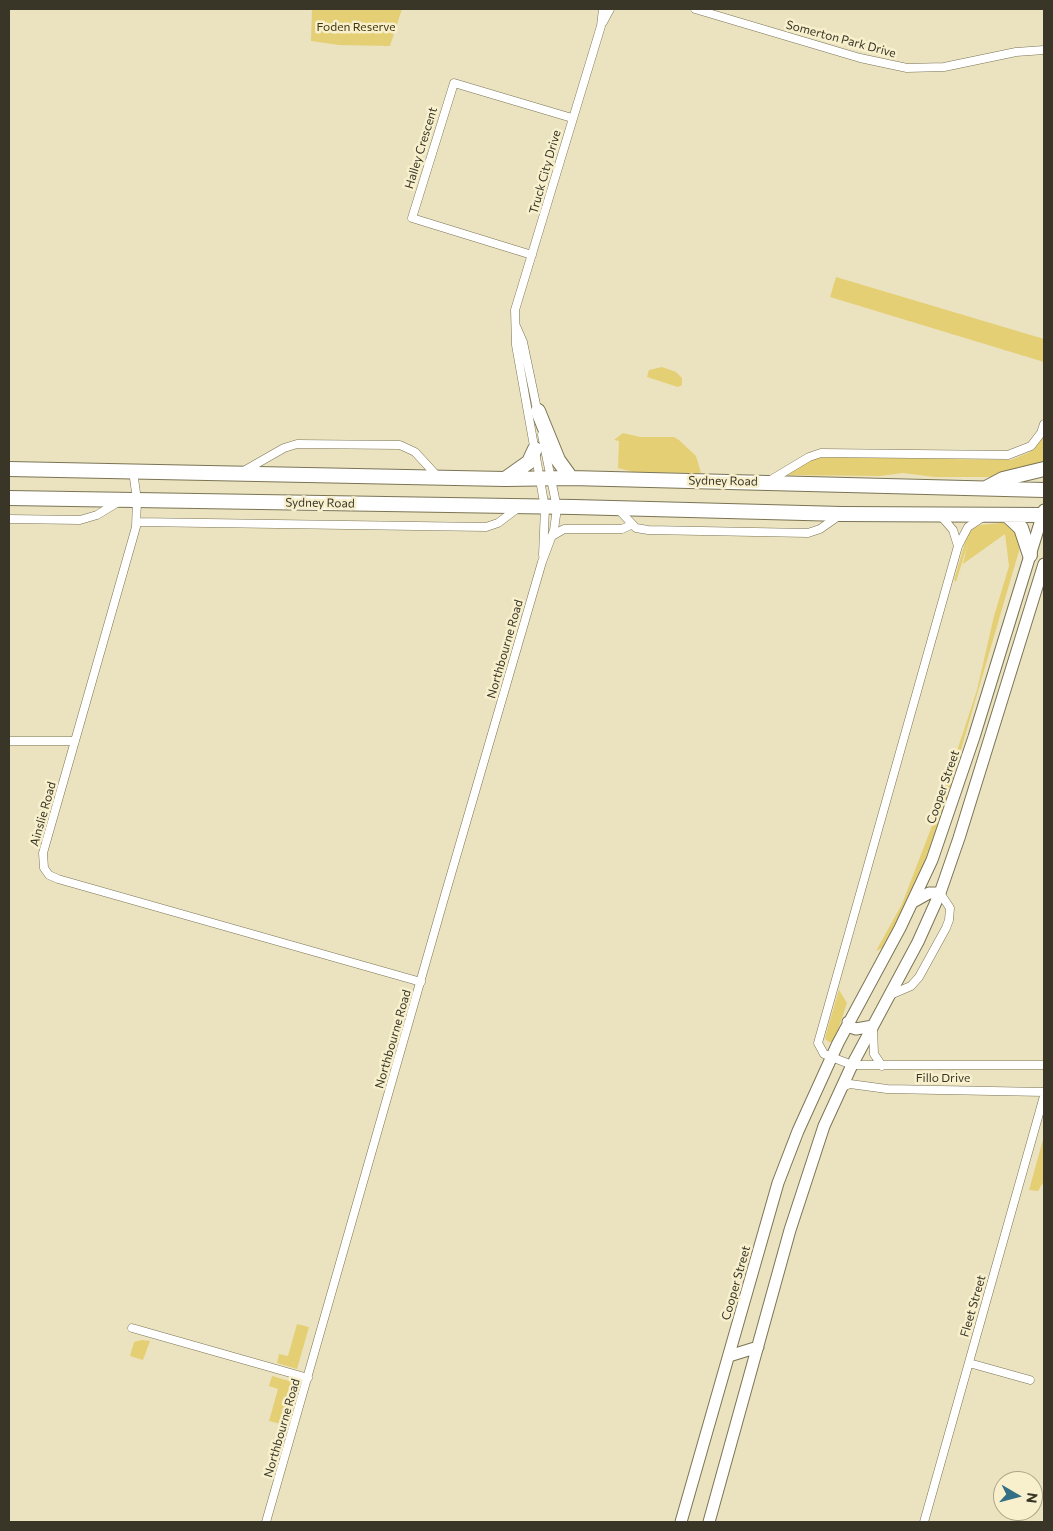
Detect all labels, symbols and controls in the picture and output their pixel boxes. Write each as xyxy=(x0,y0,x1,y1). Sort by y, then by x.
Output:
street label: Somerton Park Drive xyxy=(784,17,898,61)
park label: Foden Reserve xyxy=(316,20,396,34)
street label: Halley Crescent xyxy=(402,105,440,191)
street label: Truck City Drive xyxy=(526,128,564,216)
street label: Sydney Road xyxy=(688,473,758,489)
street label: Sydney Road xyxy=(285,495,355,511)
street label: Northbourne Road xyxy=(484,598,526,700)
street label: Cooper Street xyxy=(924,748,962,826)
street label: Ainslie Road xyxy=(27,780,59,848)
street label: Northbourne Road xyxy=(372,988,414,1090)
street label: Fillo Drive xyxy=(916,1071,970,1085)
street label: Cooper Street xyxy=(718,1244,754,1322)
street label: Fleet Street xyxy=(957,1273,989,1339)
street label: Northbourne Road xyxy=(261,1377,303,1479)
north arrow xyxy=(993,1471,1043,1521)
text: N xyxy=(1023,1492,1042,1504)

